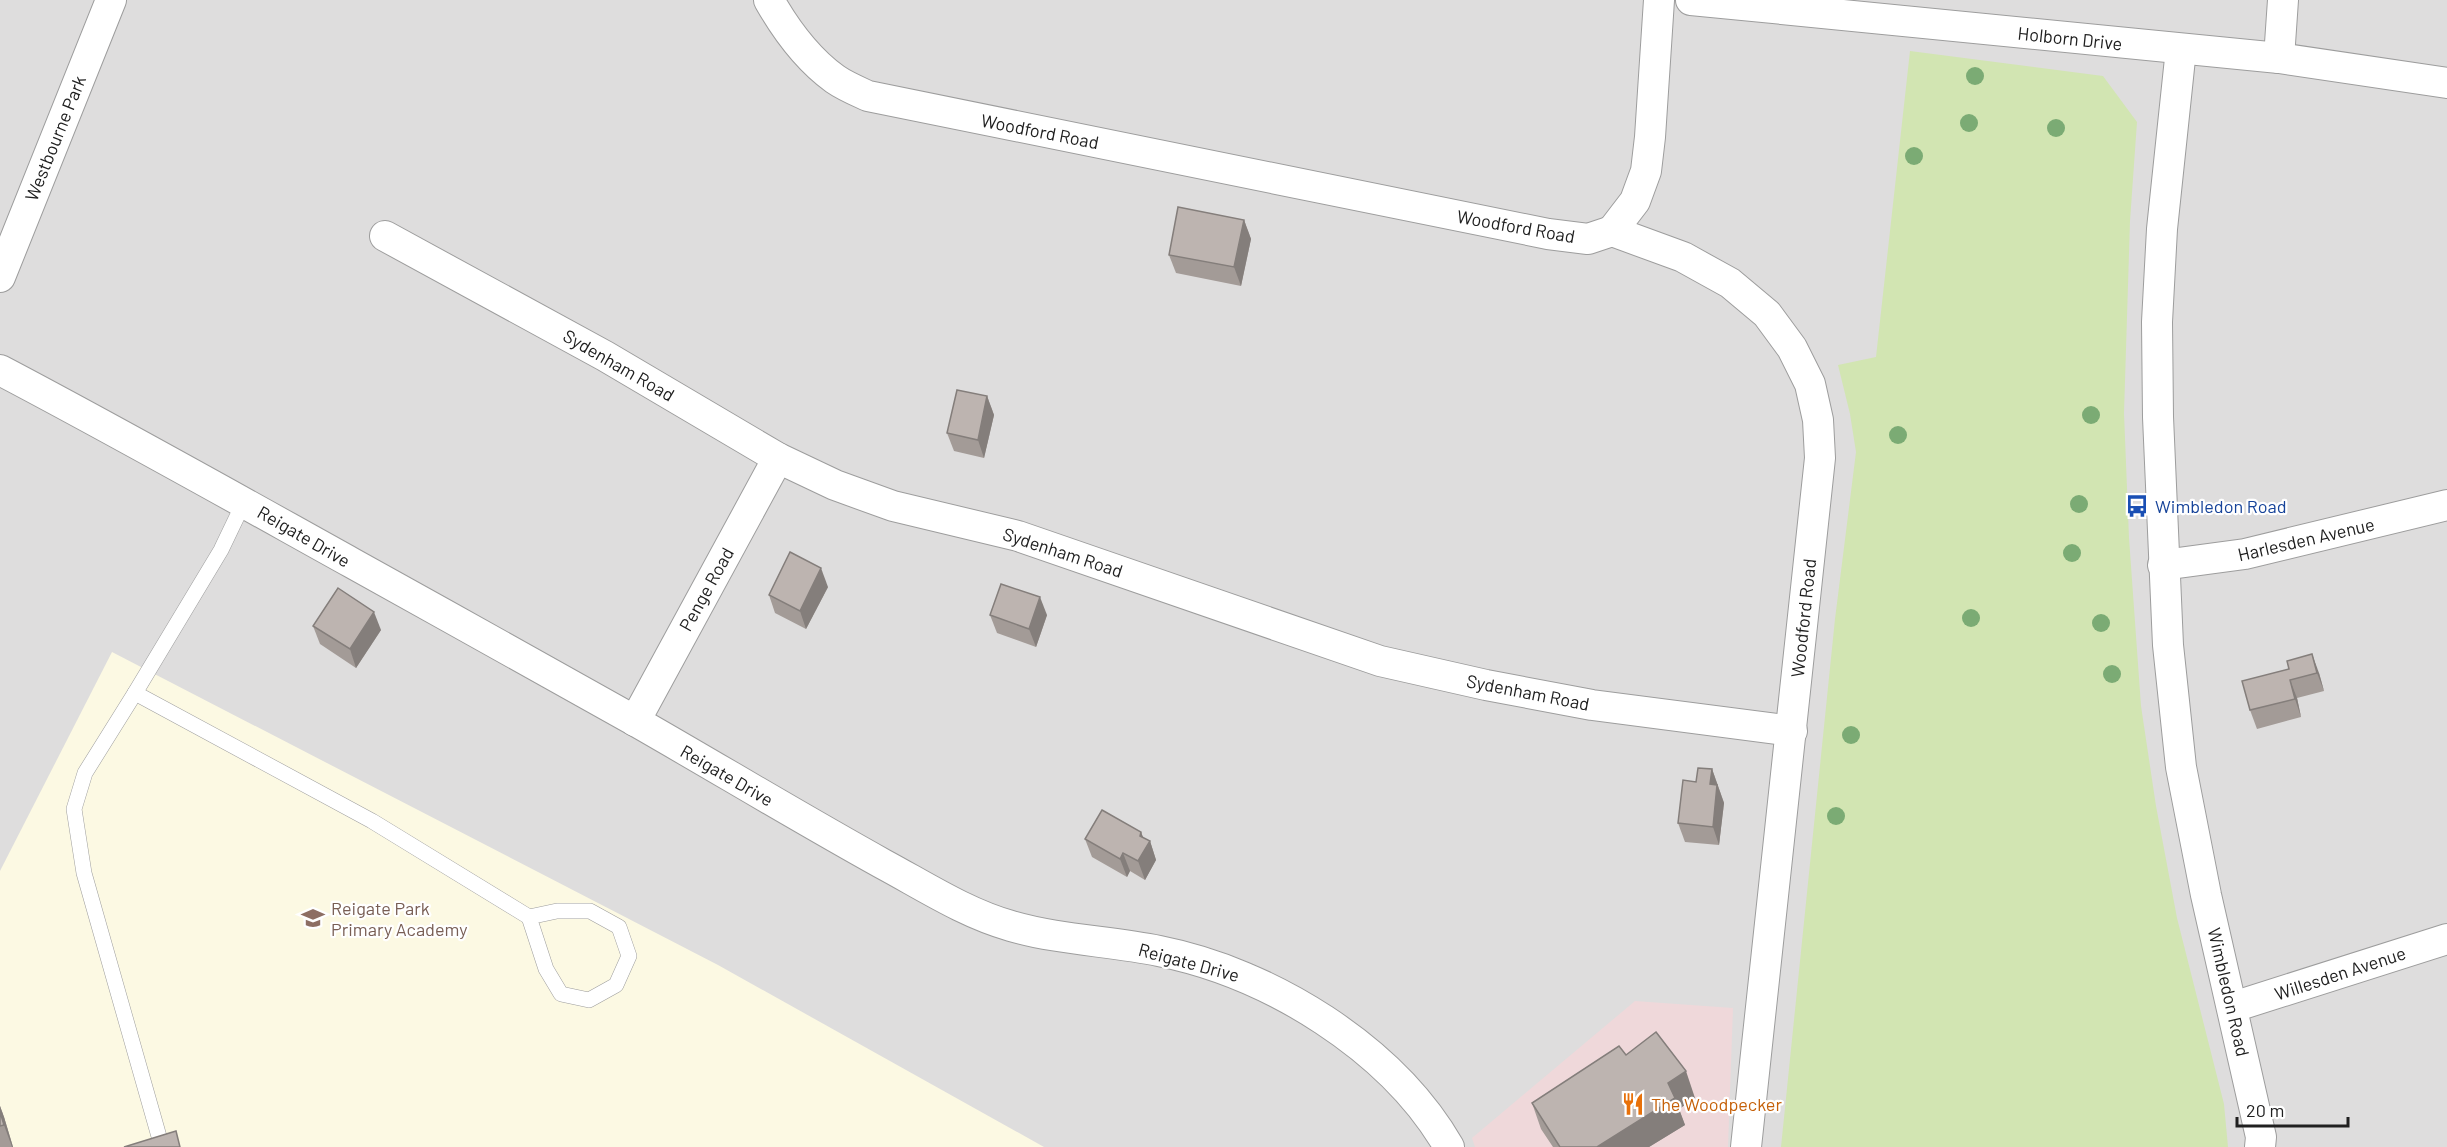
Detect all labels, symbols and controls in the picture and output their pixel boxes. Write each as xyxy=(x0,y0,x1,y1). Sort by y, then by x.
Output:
street label: Holborn Drive xyxy=(2017,22,2123,54)
street label: Westbourne Park xyxy=(20,72,90,204)
street label: Woodford Road xyxy=(979,109,1101,153)
street label: Woodford Road xyxy=(1455,205,1577,247)
street label: Sydenham Road xyxy=(559,324,679,406)
bus stop icon: Wimbledon Road xyxy=(2124,493,2150,519)
place label: Wimbledon Road xyxy=(2155,495,2287,517)
street label: Reigate Drive xyxy=(254,501,354,571)
street label: Harlesden Avenue xyxy=(2235,513,2377,565)
street label: Sydenham Road xyxy=(1000,522,1126,582)
street label: Penge Road xyxy=(674,543,738,635)
street label: Woodford Road xyxy=(1786,557,1820,679)
street label: Sydenham Road xyxy=(1465,669,1591,715)
street label: Reigate Drive xyxy=(677,740,777,810)
place label: Reigate Park Primary Academy xyxy=(331,897,468,940)
school or university icon: Reigate Park Primary Academy xyxy=(300,905,326,931)
street label: Wimbledon Road xyxy=(2203,925,2255,1059)
street label: Reigate Drive xyxy=(1136,938,1242,986)
street label: Willesden Avenue xyxy=(2272,941,2408,1005)
scale bar xyxy=(2237,1090,2348,1128)
restaurant icon: The Woodpecker xyxy=(1620,1091,1646,1117)
place label: The Woodpecker xyxy=(1651,1093,1782,1115)
text: 20 m xyxy=(2246,1099,2284,1121)

